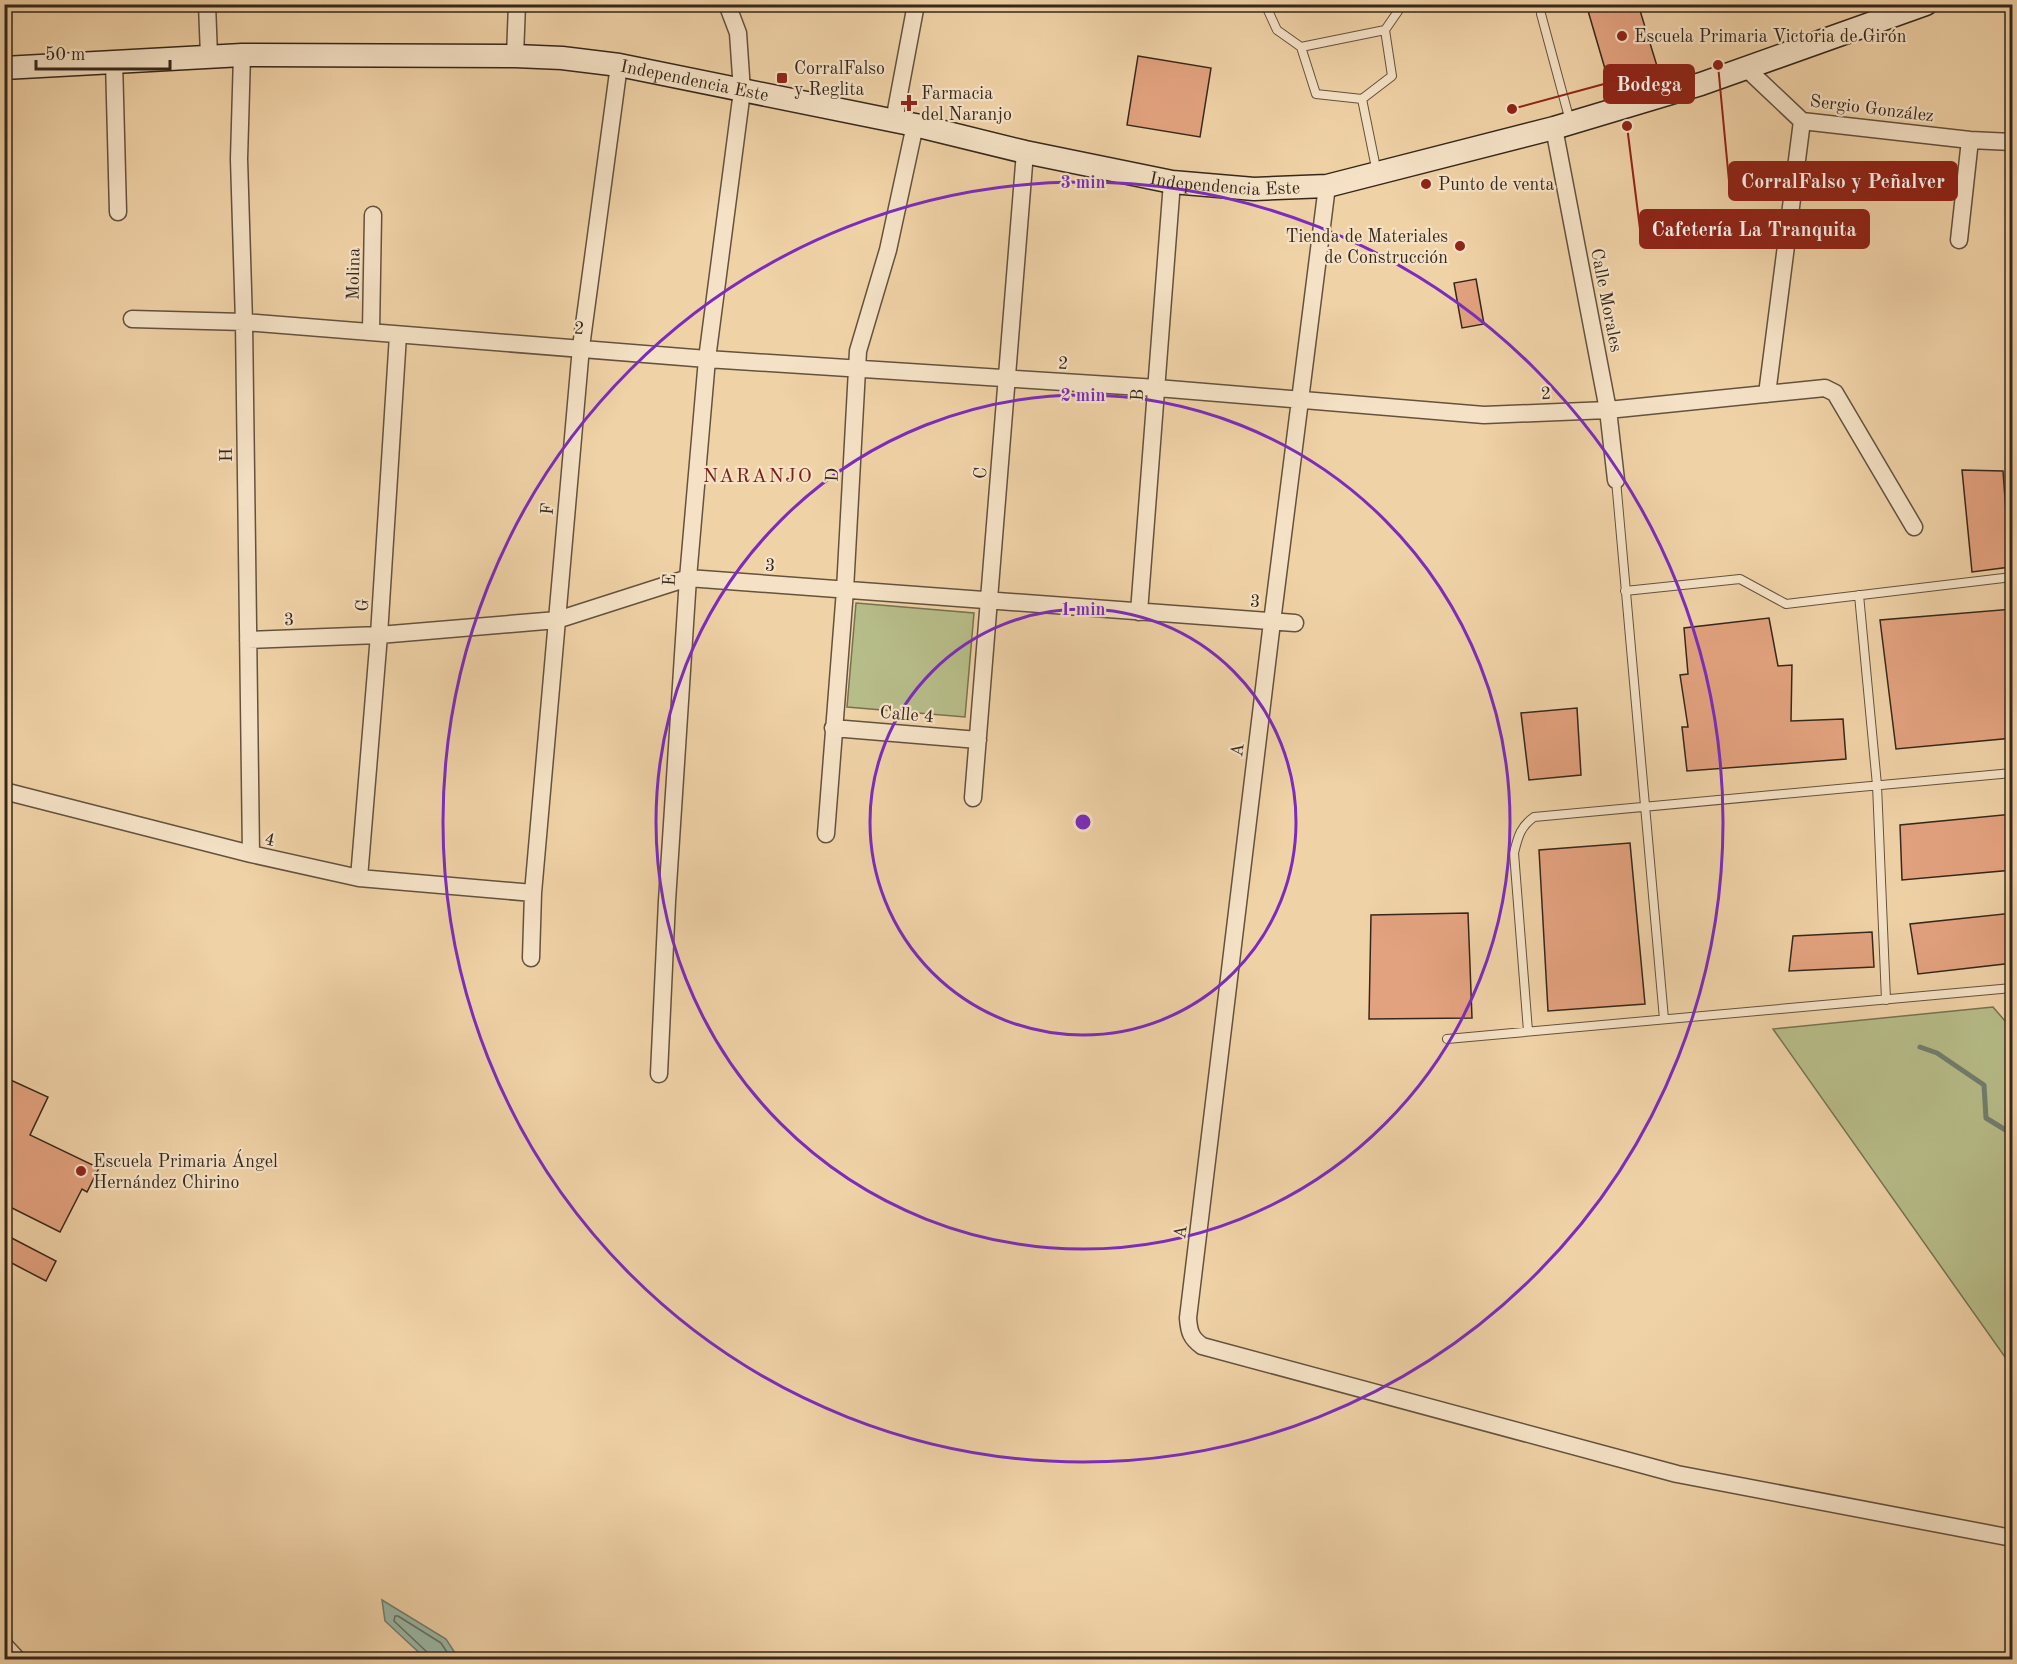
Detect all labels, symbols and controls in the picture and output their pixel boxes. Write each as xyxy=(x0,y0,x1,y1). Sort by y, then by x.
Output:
place label: Escuela Primaria Victoria de Girón xyxy=(1634,28,1907,46)
marker: Escuela Primaria Victoria de Girón xyxy=(1615,29,1629,43)
scale bar xyxy=(36,33,170,71)
text: 50 m xyxy=(45,46,85,64)
street label: Independencia Este xyxy=(619,58,770,105)
place label: CorralFalso y Reglita xyxy=(794,60,885,99)
callout: Bodega xyxy=(1604,65,1694,103)
marker: CorralFalso y Reglita xyxy=(775,71,789,85)
text: Bodega xyxy=(1616,76,1682,96)
place label: Farmacia del Naranjo xyxy=(921,85,1012,124)
street label: Sergio González xyxy=(1809,92,1935,126)
marker: Farmacia del Naranjo xyxy=(902,96,916,110)
callout: CorralFalso y Peñalver xyxy=(1729,162,1957,200)
street label: Independencia Este xyxy=(1148,170,1300,199)
text: CorralFalso y Peñalver xyxy=(1741,173,1945,193)
text: 3 min xyxy=(1060,174,1106,192)
place label: Punto de venta xyxy=(1438,176,1555,194)
marker: Punto de venta xyxy=(1419,177,1433,191)
callout: Cafetería La Tranquita xyxy=(1640,210,1869,248)
text: Cafetería La Tranquita xyxy=(1651,221,1857,241)
place label: Tienda de Materiales de Construcción xyxy=(1286,228,1448,267)
marker: Tienda de Materiales de Construcción xyxy=(1453,239,1467,253)
street label: Calle Morales xyxy=(1587,247,1625,354)
street label: Molina xyxy=(345,248,363,300)
street label: 2 xyxy=(573,320,585,338)
street label: 2 xyxy=(1057,355,1069,373)
street label: 2 xyxy=(1540,385,1552,403)
text: 2 min xyxy=(1060,387,1106,405)
street label: B xyxy=(1129,388,1147,402)
street label: H xyxy=(218,448,236,462)
street label: C xyxy=(972,466,990,480)
district label: NARANJO xyxy=(703,467,813,487)
street label: D xyxy=(824,468,842,483)
street label: F xyxy=(539,502,557,516)
street label: 3 xyxy=(764,557,776,575)
street label: E xyxy=(661,573,679,587)
street label: 3 xyxy=(1249,593,1261,611)
street label: G xyxy=(354,598,372,612)
text: 1 min xyxy=(1060,601,1106,619)
street label: 3 xyxy=(283,611,295,629)
street label: Calle 4 xyxy=(879,704,935,726)
street label: A xyxy=(1228,742,1248,758)
centre of rings xyxy=(1073,812,1093,832)
street label: 4 xyxy=(263,830,277,850)
place label: Escuela Primaria Ángel Hernández Chirino xyxy=(93,1149,278,1192)
marker: Escuela Primaria Ángel Hernández Chirino xyxy=(74,1164,88,1178)
street label: A xyxy=(1171,1224,1191,1240)

